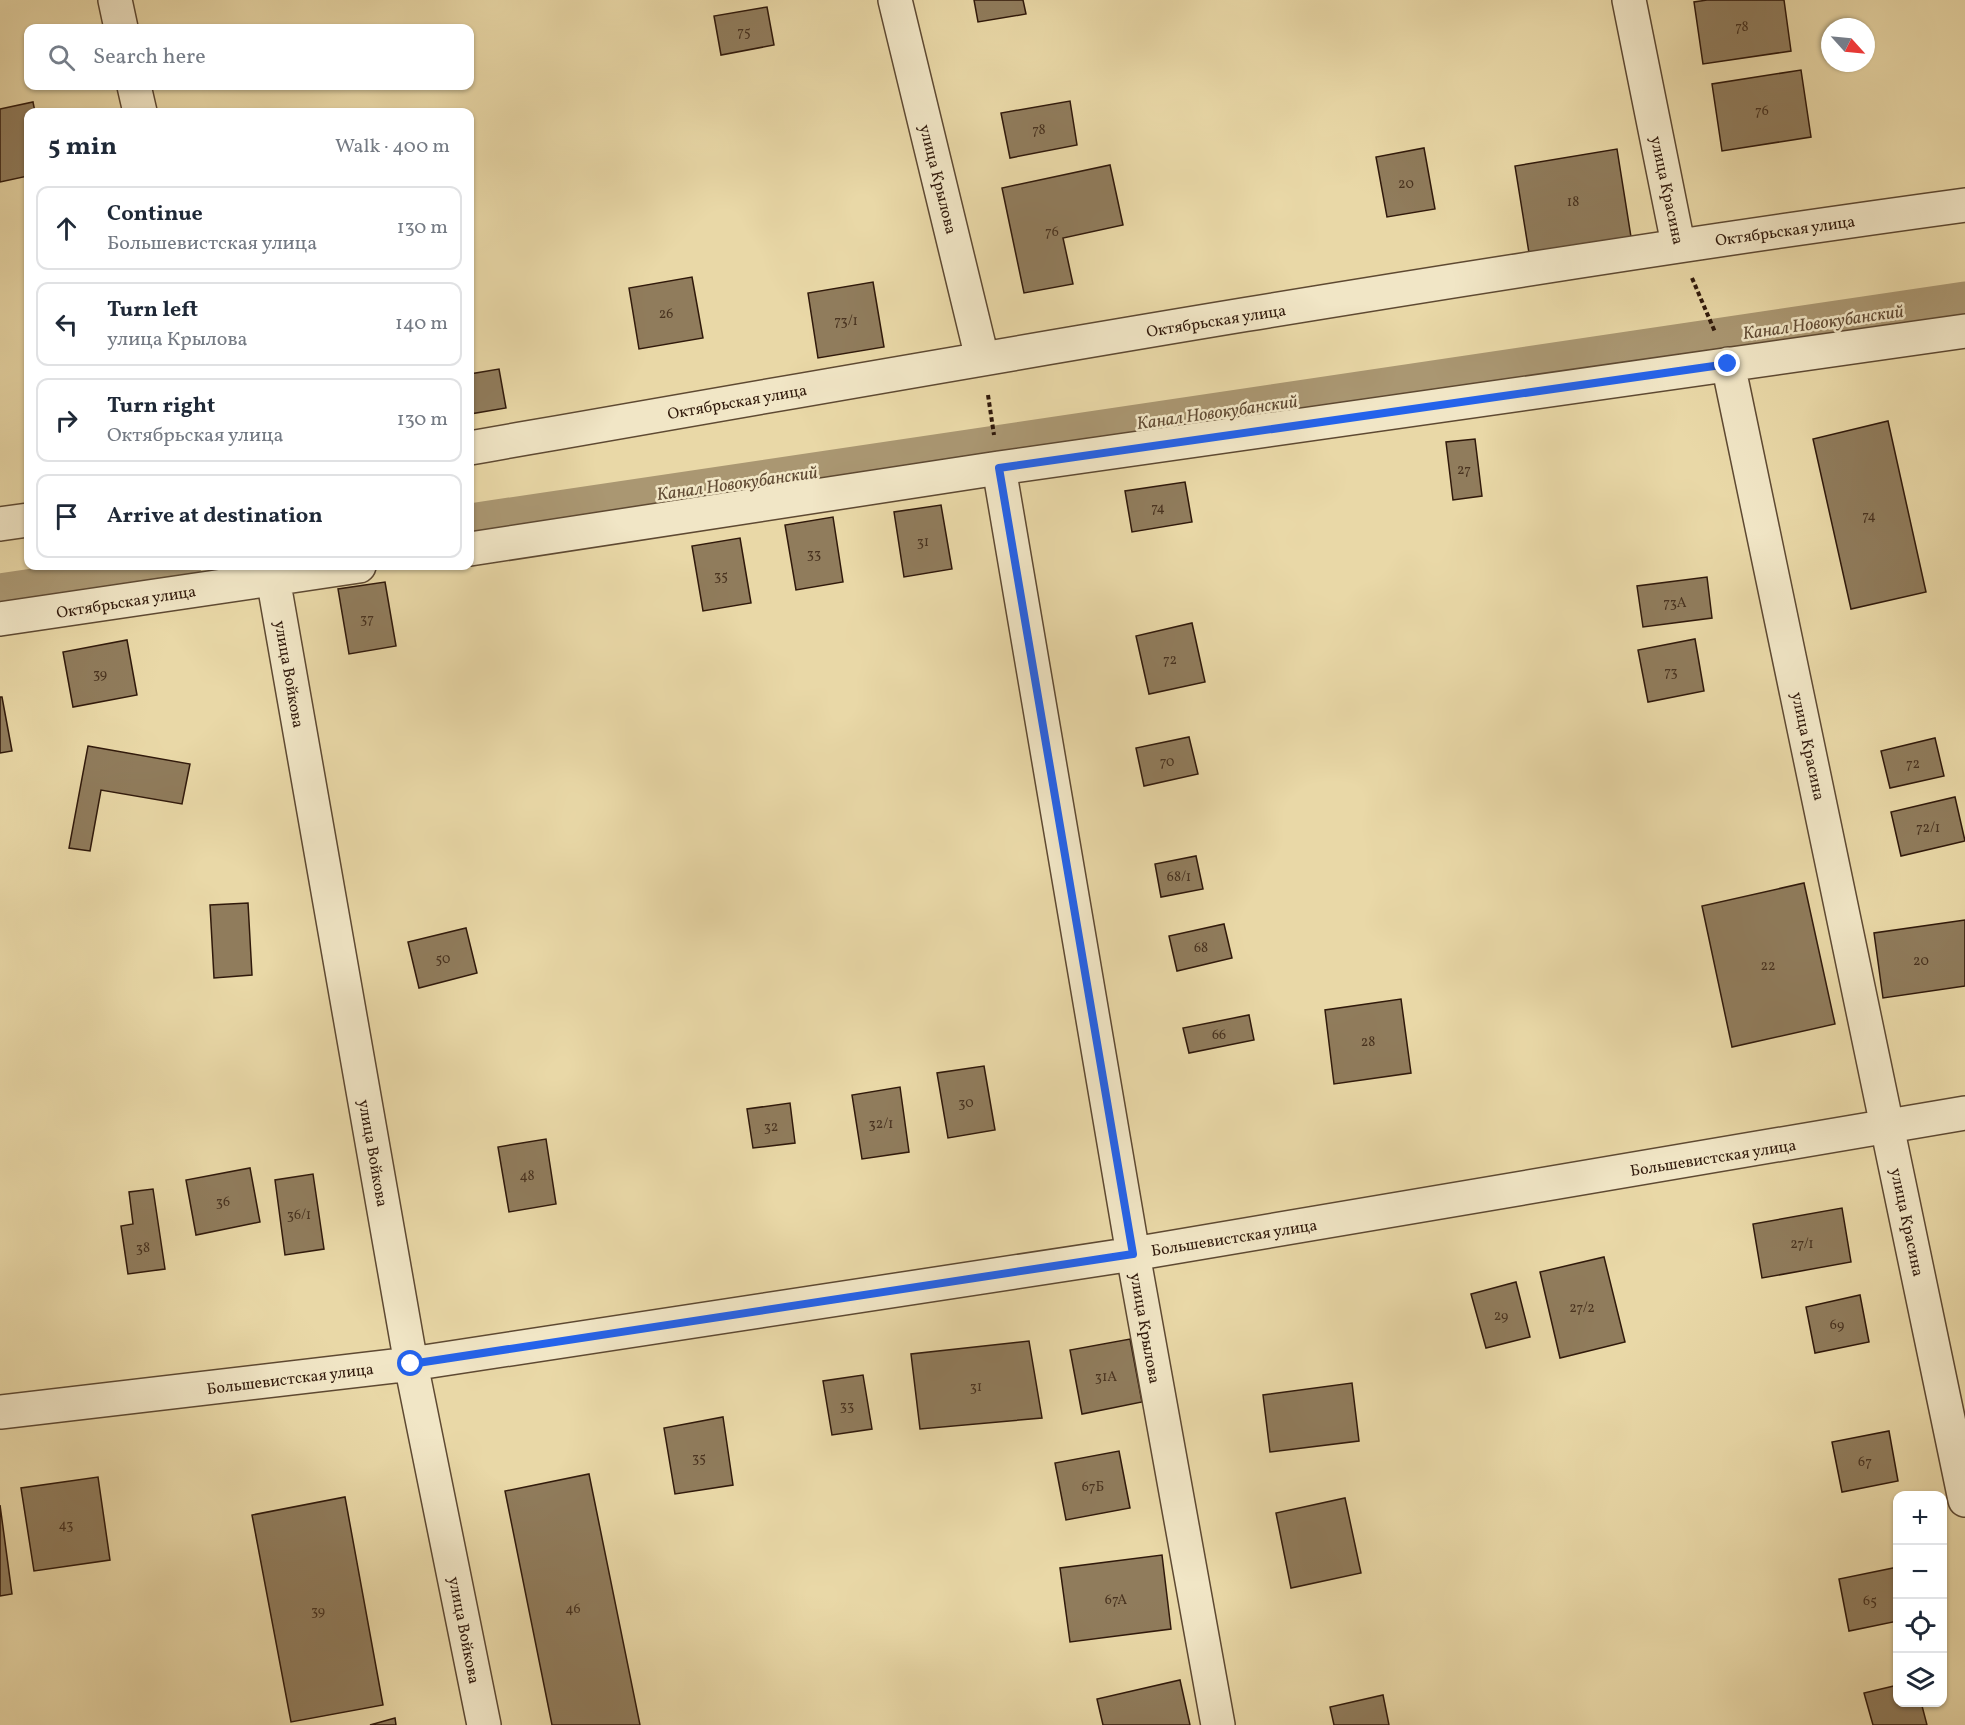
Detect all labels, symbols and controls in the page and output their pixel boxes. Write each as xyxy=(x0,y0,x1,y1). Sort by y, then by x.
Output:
house number: 78 xyxy=(1735,18,1749,37)
north arrow xyxy=(1821,18,1875,72)
house number: 75 xyxy=(737,23,751,42)
search box xyxy=(24,24,474,90)
icon: search xyxy=(45,41,78,74)
text: Search here xyxy=(93,42,206,73)
house number: 76 xyxy=(1755,102,1769,121)
house number: 78 xyxy=(1032,121,1046,140)
street label: улица Крылова xyxy=(913,122,961,237)
text: 5 min xyxy=(48,129,117,165)
text: Walk · 400 m xyxy=(335,133,450,161)
street label: улица Красина xyxy=(1644,134,1688,247)
house number: 20 xyxy=(1398,175,1414,194)
house number: 18 xyxy=(1567,193,1579,212)
text: Continue xyxy=(107,199,203,230)
street label: Октябрьская улица xyxy=(1714,211,1857,253)
icon: ahead xyxy=(50,212,83,245)
text: 130 m xyxy=(397,214,448,242)
house number: 76 xyxy=(1045,223,1059,242)
text: Большевистская улица xyxy=(107,230,317,258)
text: Turn left xyxy=(107,295,198,326)
street label: Октябрьская улица xyxy=(1145,300,1288,344)
water label: Канал Новокубанский xyxy=(1741,300,1905,347)
house number: 26 xyxy=(659,305,673,324)
icon: left xyxy=(50,308,83,341)
text: 140 m xyxy=(395,310,448,338)
house number: 73/1 xyxy=(834,312,858,331)
text: улица Крылова xyxy=(107,326,247,354)
route end xyxy=(1714,350,1740,376)
street label: Октябрьская улица xyxy=(666,380,809,426)
water label: Канал Новокубанский xyxy=(1135,390,1299,437)
text: Turn right xyxy=(107,391,215,422)
icon: right xyxy=(50,404,83,437)
text: 130 m xyxy=(397,406,448,434)
text: Октябрьская улица xyxy=(107,422,284,450)
water label: Канал Новокубанский xyxy=(655,461,819,508)
house number: 27 xyxy=(1457,461,1471,480)
house number: 74 xyxy=(1151,499,1165,518)
icon: arrive xyxy=(50,500,83,533)
text: Arrive at destination xyxy=(107,501,323,532)
house number: 74 xyxy=(1862,507,1876,526)
house number: 31 xyxy=(917,533,929,552)
house number: 33 xyxy=(807,545,821,564)
house number: 35 xyxy=(714,567,728,586)
street label: Октябрьская улица xyxy=(55,581,198,625)
house number: 73А xyxy=(1663,594,1687,613)
house number: 37 xyxy=(360,610,374,629)
street label: улица Войкова xyxy=(268,619,308,730)
house number: 72 xyxy=(1163,651,1177,670)
house number: 73 xyxy=(1664,663,1678,682)
house number: 39 xyxy=(93,665,107,684)
street label: улица Красина xyxy=(1785,690,1829,803)
house number: 70 xyxy=(1160,753,1174,772)
house number: 72 xyxy=(1906,755,1920,774)
house number: 72/1 xyxy=(1916,819,1940,838)
house number: 68/1 xyxy=(1167,868,1191,887)
house number: 68 xyxy=(1194,939,1208,958)
house number: 50 xyxy=(436,950,450,969)
house number: 20 xyxy=(1913,952,1929,971)
house number: 22 xyxy=(1760,957,1776,976)
house number: 66 xyxy=(1212,1026,1226,1045)
house number: 28 xyxy=(1361,1033,1375,1052)
house number: 30 xyxy=(958,1094,974,1113)
street label: улица Войкова xyxy=(352,1098,392,1209)
house number: 32/1 xyxy=(869,1115,893,1134)
house number: 32 xyxy=(764,1118,778,1137)
street label: Большевистская улица xyxy=(1629,1135,1798,1183)
street label: улица Красина xyxy=(1884,1166,1928,1279)
house number: 48 xyxy=(519,1167,535,1186)
house number: 36 xyxy=(216,1193,230,1212)
house number: 36/1 xyxy=(287,1206,311,1225)
street label: Большевистская улица xyxy=(1150,1215,1319,1263)
house number: 27/1 xyxy=(1790,1235,1814,1254)
house number: 38 xyxy=(136,1239,150,1258)
street label: улица Крылова xyxy=(1123,1271,1165,1386)
house number: 27/2 xyxy=(1569,1299,1595,1318)
house number: 29 xyxy=(1494,1307,1508,1326)
house number: 69 xyxy=(1830,1316,1844,1335)
route start xyxy=(397,1350,423,1376)
street label: Большевистская улица xyxy=(205,1359,375,1401)
house number: 31А xyxy=(1095,1368,1117,1387)
house number: 31 xyxy=(970,1378,982,1397)
house number: 33 xyxy=(840,1397,854,1416)
house number: 35 xyxy=(692,1449,706,1468)
house number: 67 xyxy=(1858,1453,1872,1472)
house number: 67Б xyxy=(1082,1478,1104,1497)
map controls xyxy=(1893,1491,1947,1707)
button: + xyxy=(1893,1491,1947,1545)
house number: 43 xyxy=(59,1516,73,1535)
button: − xyxy=(1893,1545,1947,1599)
street label: улица Войкова xyxy=(442,1575,484,1686)
house number: 67А xyxy=(1105,1591,1127,1610)
house number: 65 xyxy=(1863,1592,1877,1611)
button: locate xyxy=(1893,1599,1947,1653)
house number: 46 xyxy=(565,1600,581,1619)
house number: 39 xyxy=(311,1602,325,1621)
button: layers xyxy=(1893,1653,1947,1707)

